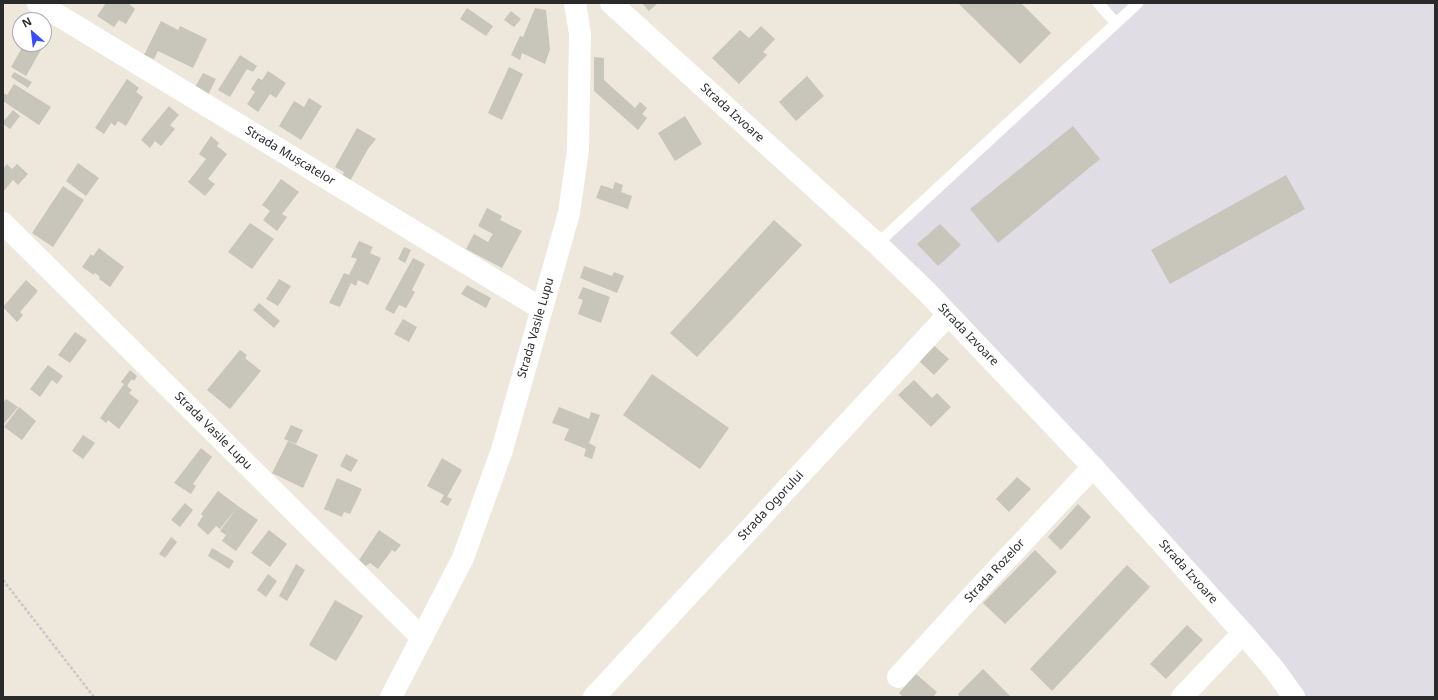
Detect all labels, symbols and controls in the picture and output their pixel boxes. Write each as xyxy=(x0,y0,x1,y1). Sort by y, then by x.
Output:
north arrow xyxy=(12,12,52,52)
text: N xyxy=(19,13,34,31)
street label: Strada Izvoare xyxy=(697,81,767,145)
street label: Strada Mușcatelor xyxy=(242,123,338,189)
street label: Strada Vasile Lupu xyxy=(515,276,557,380)
street label: Strada Izvoare xyxy=(935,301,1001,369)
street label: Strada Vasile Lupu xyxy=(171,389,255,473)
street label: Strada Ogorului xyxy=(735,468,807,544)
street label: Strada Rozelor xyxy=(962,536,1028,606)
street label: Strada Izvoare xyxy=(1156,537,1220,607)

